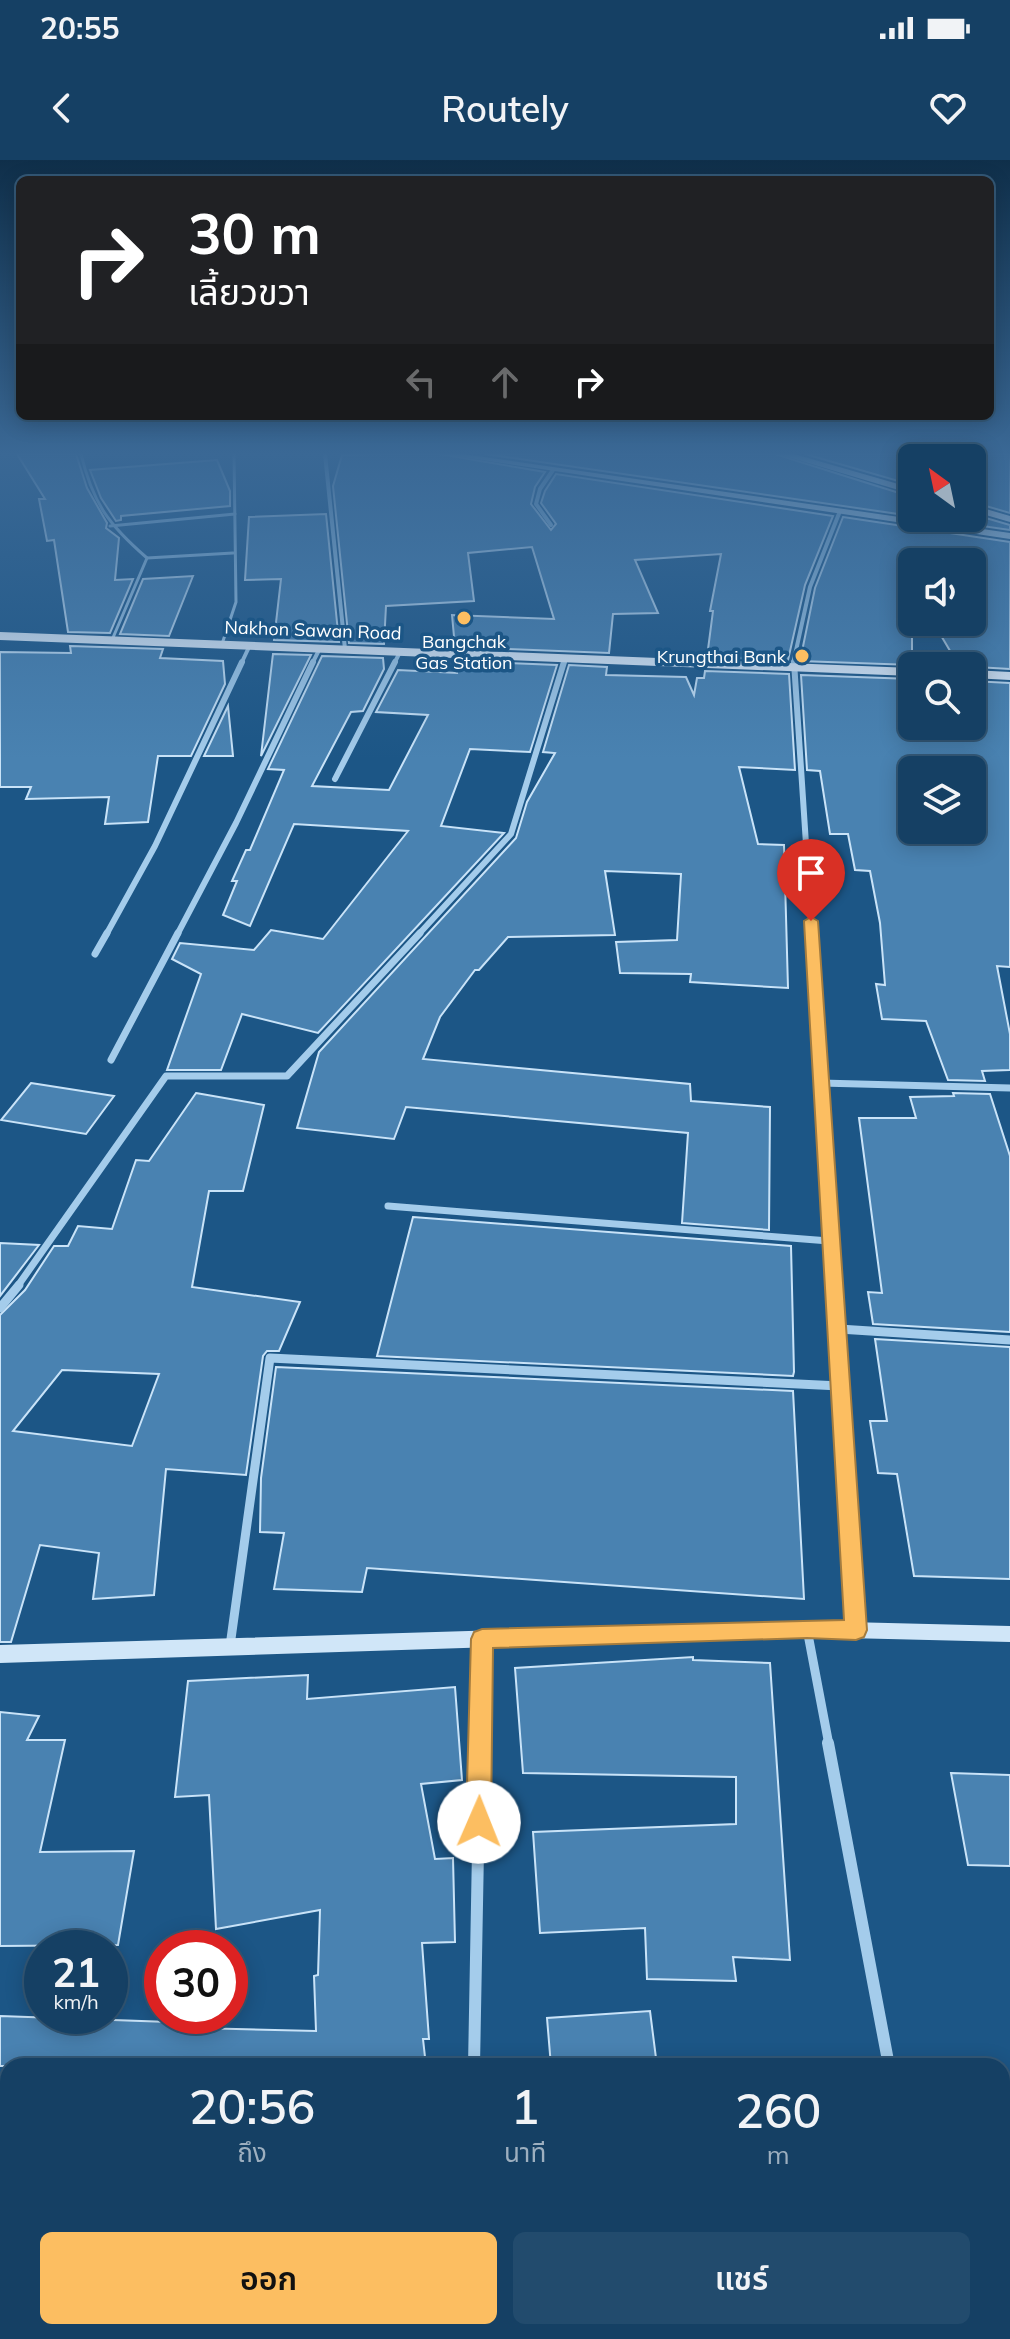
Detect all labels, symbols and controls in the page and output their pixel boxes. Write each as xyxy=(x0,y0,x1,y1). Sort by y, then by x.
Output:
text: 20:55 xyxy=(40,9,119,47)
icon: back xyxy=(40,86,84,130)
text: Routely xyxy=(441,86,569,131)
icon: heart xyxy=(926,86,970,130)
text: 30 m xyxy=(188,198,321,268)
icon: right xyxy=(56,208,160,312)
text: เลี้ยวขวา xyxy=(188,269,310,314)
icon: left xyxy=(399,360,443,404)
icon: ahead xyxy=(483,360,527,404)
icon: right xyxy=(567,360,611,404)
north arrow xyxy=(898,444,986,532)
map controls xyxy=(898,444,986,844)
button: sound xyxy=(898,548,986,636)
marker: Bangchak Gas Station xyxy=(455,609,473,627)
street label: Nakhon Sawan Road xyxy=(224,615,402,645)
place label: Bangchak Gas Station xyxy=(415,630,513,674)
place label: Krungthai Bank xyxy=(657,645,787,668)
marker: Krungthai Bank xyxy=(793,647,811,665)
button: search xyxy=(898,652,986,740)
button: layers xyxy=(898,756,986,844)
pin xyxy=(777,839,845,921)
icon: arrive xyxy=(789,851,833,895)
position arrow xyxy=(437,1780,521,1864)
speed limit sign: 30 xyxy=(144,1930,248,2034)
text: 21 xyxy=(52,1947,100,1997)
text: km/h xyxy=(53,1989,99,2014)
text: 20:56 xyxy=(189,2076,315,2136)
text: 1 xyxy=(511,2076,539,2136)
text: 260 xyxy=(735,2080,821,2140)
text: ถึง xyxy=(237,2136,267,2169)
text: นาที xyxy=(504,2136,546,2169)
text: m xyxy=(767,2138,790,2171)
button: ออก xyxy=(40,2232,497,2324)
button: แชร์ xyxy=(513,2232,970,2324)

